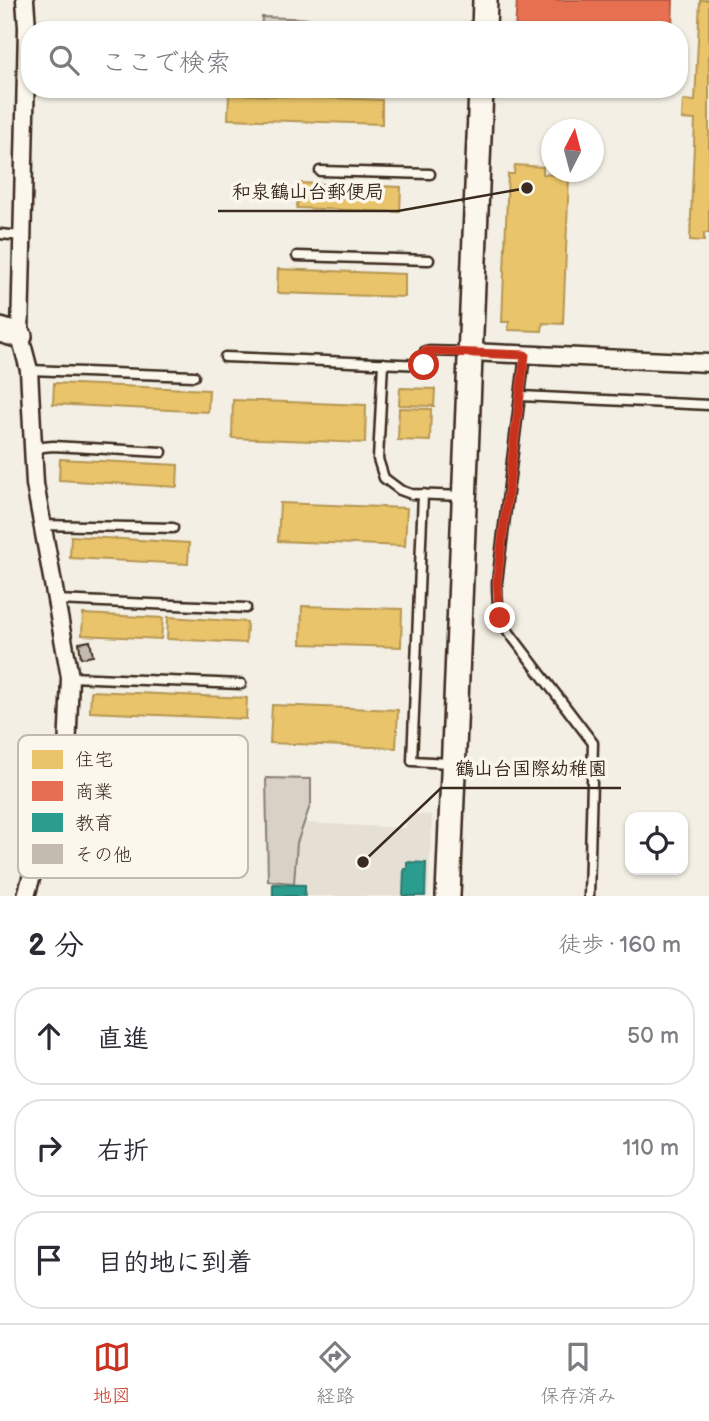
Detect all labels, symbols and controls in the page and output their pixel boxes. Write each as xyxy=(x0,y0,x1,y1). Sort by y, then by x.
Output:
search box xyxy=(21,21,688,98)
icon: search xyxy=(45,41,83,79)
text: ここで検索 xyxy=(101,48,231,79)
north arrow xyxy=(541,119,604,182)
callout: 和泉鶴山台郵便局 xyxy=(218,171,398,211)
text: 和泉鶴山台郵便局 xyxy=(232,181,384,204)
route start xyxy=(408,349,439,380)
route end xyxy=(484,602,515,633)
legend xyxy=(18,735,248,878)
callout: 鶴山台国際幼稚園 xyxy=(441,748,621,788)
text: 住宅 xyxy=(75,749,113,772)
text: 鶴山台国際幼稚園 xyxy=(455,758,607,781)
text: 商業 xyxy=(75,781,113,804)
text: 教育 xyxy=(75,812,113,835)
map controls xyxy=(625,812,688,875)
button: locate xyxy=(625,812,688,875)
text: その他 xyxy=(75,844,132,867)
text: 2 分 xyxy=(28,928,84,964)
text: 徒歩 · 160 m xyxy=(558,931,681,959)
icon: ahead xyxy=(30,1017,68,1055)
text: 50 m xyxy=(627,1022,679,1050)
text: 直進 xyxy=(97,1024,149,1055)
icon: right xyxy=(30,1129,68,1167)
text: 110 m xyxy=(622,1134,679,1162)
text: 右折 xyxy=(97,1136,149,1167)
icon: arrive xyxy=(30,1241,68,1279)
text: 目的地に到着 xyxy=(97,1248,253,1279)
tab: 地図 xyxy=(93,1338,131,1408)
tab: 経路 xyxy=(316,1338,354,1408)
tab: 保存済み xyxy=(540,1338,616,1408)

